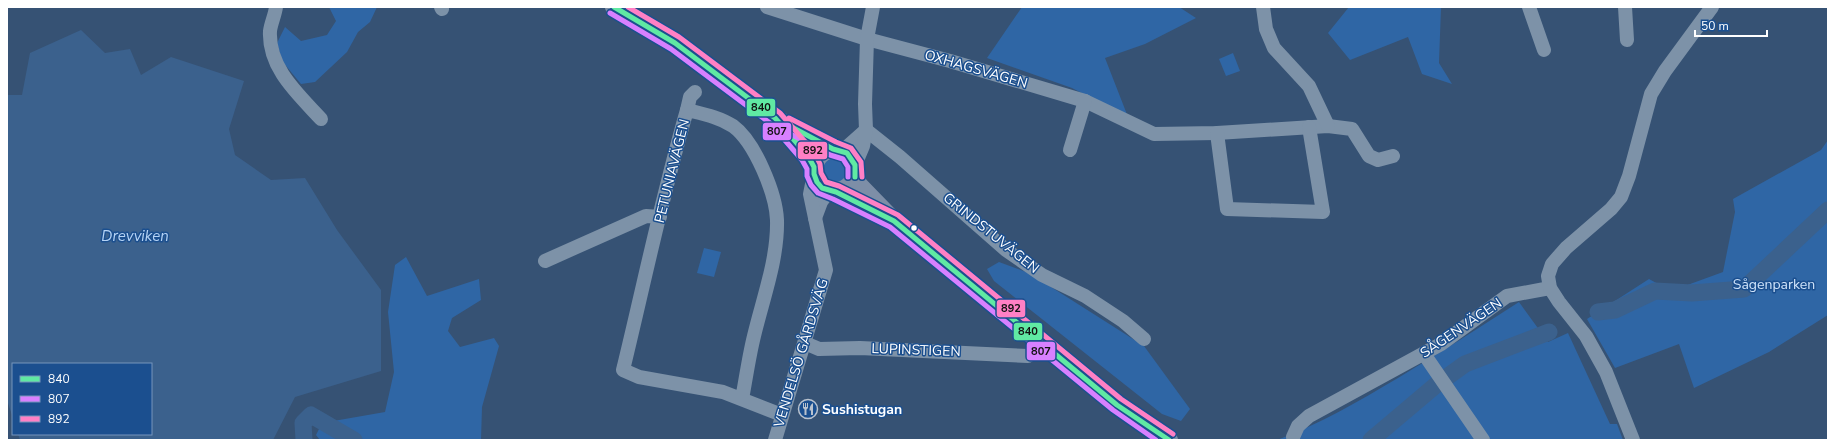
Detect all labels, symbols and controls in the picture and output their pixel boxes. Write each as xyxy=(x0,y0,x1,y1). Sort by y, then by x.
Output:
scale bar xyxy=(1695,12,1767,38)
text: 50 m xyxy=(1701,18,1729,34)
street label: OXHAGSVÄGEN xyxy=(922,45,1030,93)
line badge: 840 xyxy=(746,98,776,117)
text: 840 xyxy=(751,100,771,115)
street label: PETUNIAVÄGEN xyxy=(650,117,694,225)
line badge: 807 xyxy=(762,122,792,141)
text: 807 xyxy=(767,124,787,139)
line badge: 892 xyxy=(797,141,828,160)
text: 892 xyxy=(803,143,823,158)
street label: GRINDSTUVÄGEN xyxy=(939,188,1043,278)
unlabelled marker xyxy=(909,223,919,233)
water label: Drevviken xyxy=(101,226,169,246)
park label: Sågenparken xyxy=(1733,275,1815,294)
street label: VENDELSÖ GÅRDSVÄG xyxy=(769,276,833,431)
street label: SÅGENVÄGEN xyxy=(1416,294,1506,362)
line badge: 892 xyxy=(996,299,1026,318)
text: 892 xyxy=(1001,301,1021,316)
line badge: 840 xyxy=(1013,322,1043,341)
text: 840 xyxy=(1018,324,1038,339)
street label: LUPINSTIGEN xyxy=(871,339,961,361)
line badge: 807 xyxy=(1026,341,1056,361)
text: 807 xyxy=(1031,344,1051,359)
legend xyxy=(12,363,152,435)
text: 840 xyxy=(48,371,70,387)
text: 807 xyxy=(48,391,70,407)
restaurant icon: Sushistugan xyxy=(797,398,819,420)
place label: Sushistugan xyxy=(822,400,902,419)
text: 892 xyxy=(48,411,70,427)

